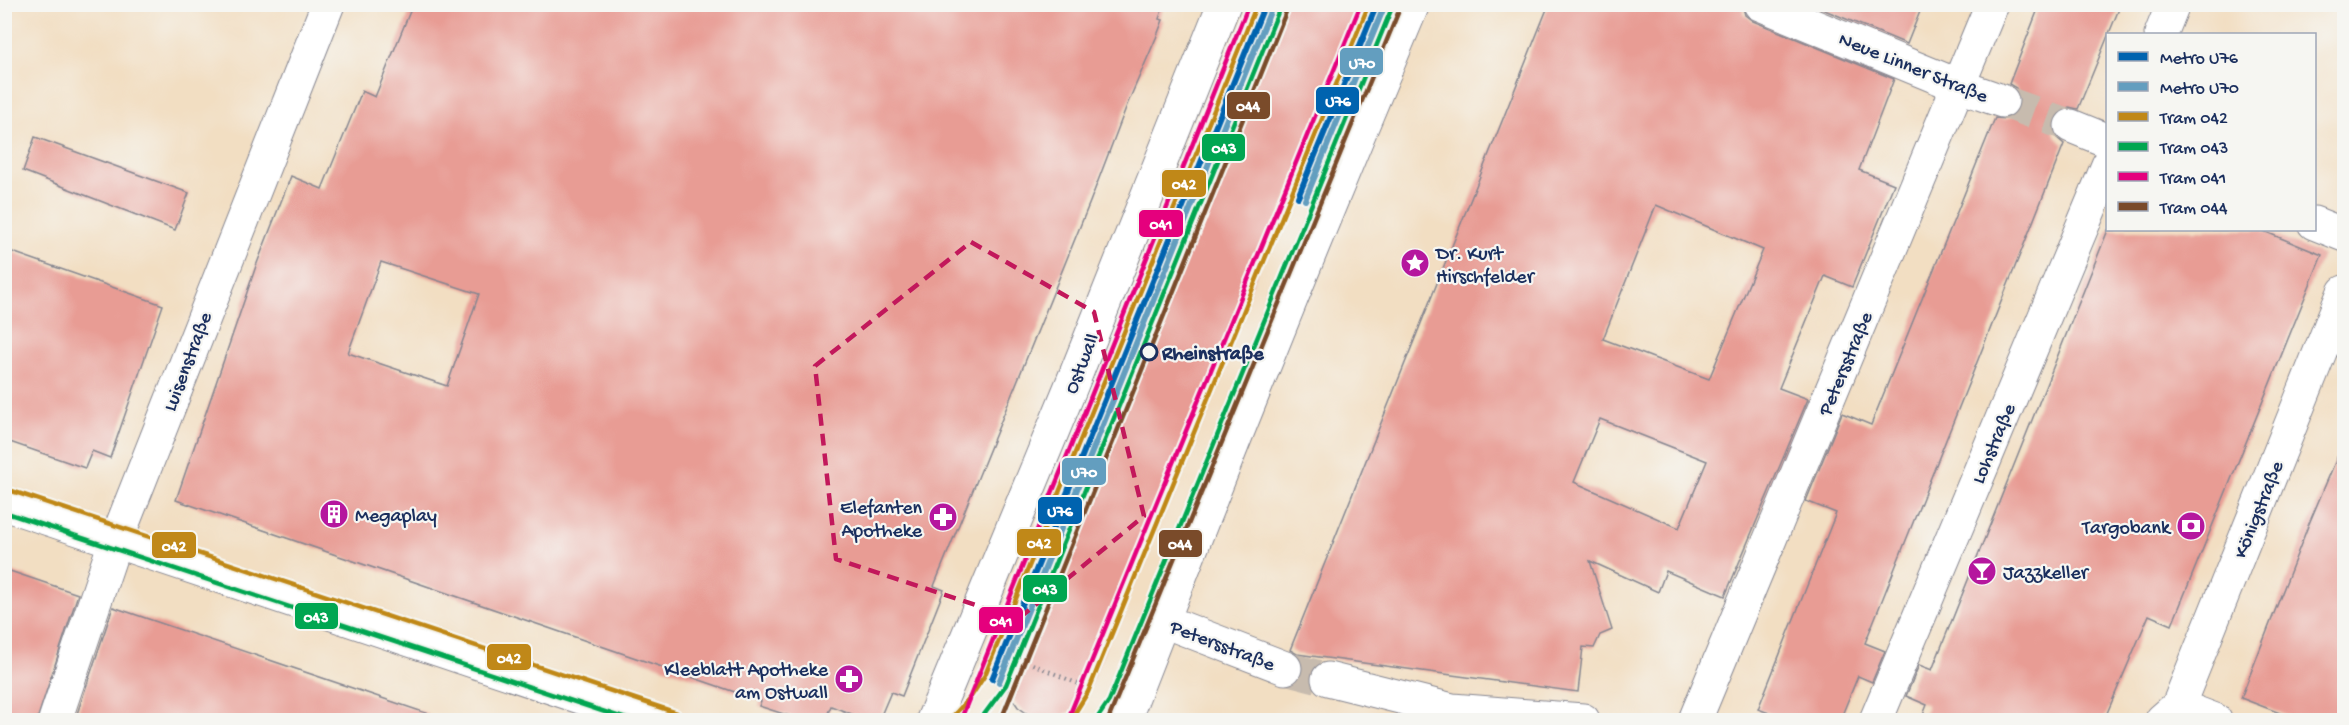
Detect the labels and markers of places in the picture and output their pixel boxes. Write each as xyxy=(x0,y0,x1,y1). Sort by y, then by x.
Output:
place label: Dr. Kurt Hirschfelder xyxy=(1434,244,1536,290)
place icon: Dr. Kurt Hirschfelder xyxy=(1399,247,1431,279)
marker: Rheinstraße xyxy=(1140,343,1158,361)
place label: Rheinstraße xyxy=(1161,344,1264,367)
building icon: Megaplay xyxy=(318,498,350,530)
place label: Elefanten Apotheke xyxy=(840,498,923,544)
pharmacy icon: Elefanten Apotheke xyxy=(927,501,959,533)
place label: Megaplay xyxy=(355,506,437,529)
bank icon: Targobank xyxy=(2175,510,2207,542)
place label: Targobank xyxy=(2081,518,2172,541)
bar icon: Jazzkeller xyxy=(1966,555,1998,587)
place label: Jazzkeller xyxy=(2003,563,2090,586)
place label: Kleeblatt Apotheke am Ostwall xyxy=(664,660,829,706)
pharmacy icon: Kleeblatt Apotheke am Ostwall xyxy=(833,663,865,695)

